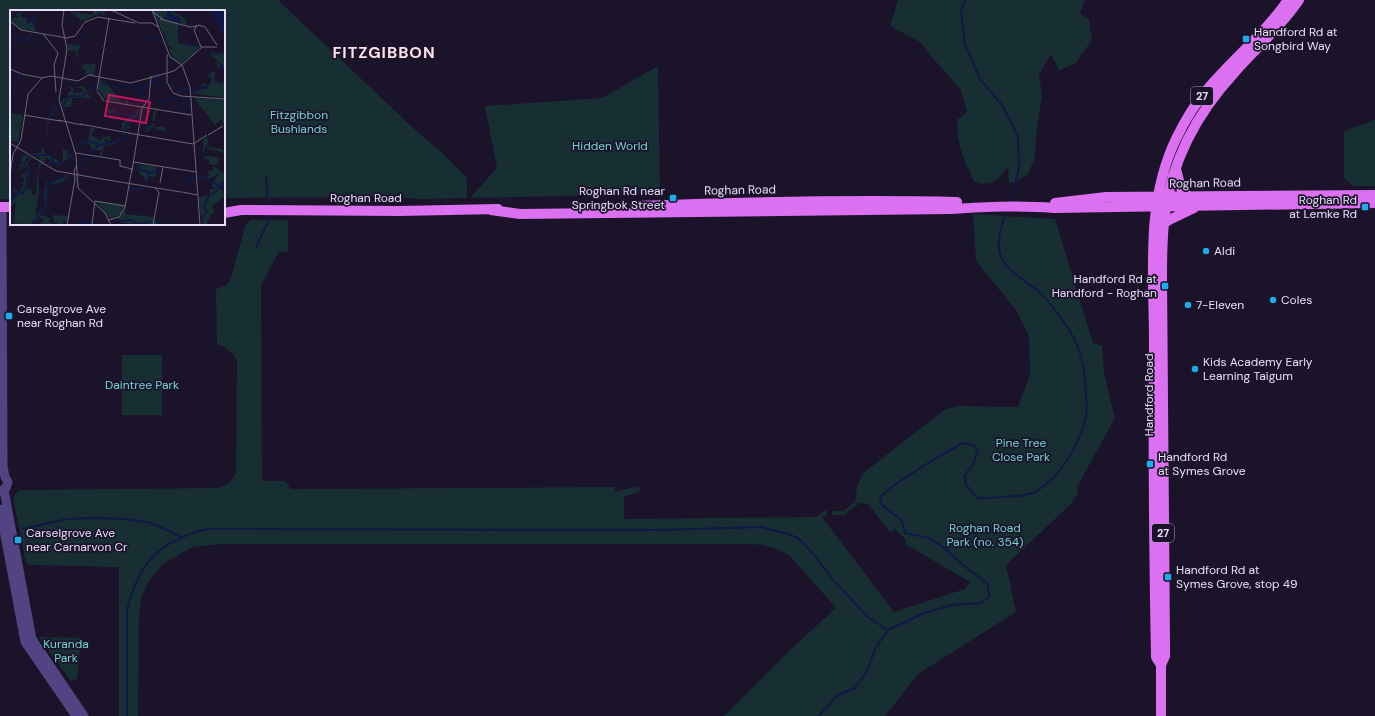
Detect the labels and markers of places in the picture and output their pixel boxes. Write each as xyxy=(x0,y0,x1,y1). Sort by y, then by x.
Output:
place label: Handford Rd at Songbird Way xyxy=(1254,24,1338,54)
marker: Handford Rd at Songbird Way xyxy=(1241,34,1251,44)
place label: Roghan Rd near Springbok Street xyxy=(572,183,666,213)
place label: Roghan Rd at Lemke Rd xyxy=(1289,192,1357,222)
marker: Roghan Rd near Springbok Street xyxy=(668,193,678,203)
marker: Roghan Rd at Lemke Rd xyxy=(1360,202,1370,212)
place label: Aldi xyxy=(1214,243,1235,259)
marker: Aldi xyxy=(1201,246,1211,256)
place label: Handford Rd at Handford - Roghan xyxy=(1052,271,1157,301)
marker: Handford Rd at Handford - Roghan xyxy=(1160,281,1170,291)
place label: Coles xyxy=(1281,292,1312,308)
marker: Coles xyxy=(1268,295,1278,305)
place label: 7-Eleven xyxy=(1196,297,1244,313)
marker: 7-Eleven xyxy=(1183,300,1193,310)
place label: Carselgrove Ave near Roghan Rd xyxy=(17,301,106,331)
marker: Carselgrove Ave near Roghan Rd xyxy=(4,311,14,321)
place label: Kids Academy Early Learning Taigum xyxy=(1203,354,1313,384)
marker: Kids Academy Early Learning Taigum xyxy=(1190,364,1200,374)
place label: Handford Rd at Symes Grove xyxy=(1158,449,1246,479)
marker: Handford Rd at Symes Grove xyxy=(1145,459,1155,469)
place label: Carselgrove Ave near Carnarvon Cr xyxy=(26,525,128,555)
marker: Carselgrove Ave near Carnarvon Cr xyxy=(13,535,23,545)
place label: Handford Rd at Symes Grove, stop 49 xyxy=(1176,562,1298,592)
marker: Handford Rd at Symes Grove, stop 49 xyxy=(1163,572,1173,582)

